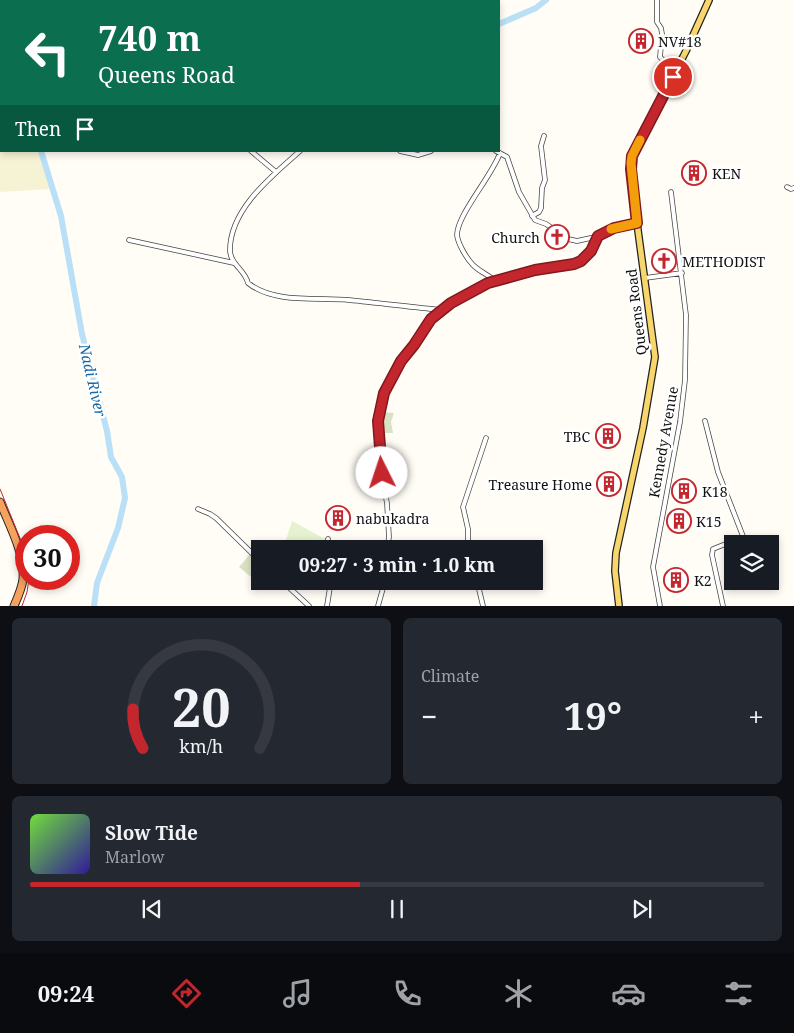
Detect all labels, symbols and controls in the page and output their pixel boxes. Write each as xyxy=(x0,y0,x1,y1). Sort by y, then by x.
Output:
text: 740 m xyxy=(98,14,201,61)
icon: left xyxy=(15,20,80,85)
building icon: NV#18 xyxy=(628,28,654,54)
place label: NV#18 xyxy=(658,32,702,51)
pin xyxy=(652,56,694,98)
text: Queens Road xyxy=(98,59,235,89)
icon: arrive xyxy=(659,63,687,91)
icon: arrive xyxy=(71,115,99,143)
text: Then xyxy=(15,116,61,142)
building icon: KEN xyxy=(681,160,707,186)
place label: KEN xyxy=(712,164,742,183)
church icon: Church xyxy=(544,224,570,250)
place label: Church xyxy=(491,228,540,247)
church icon: METHODIST xyxy=(651,248,677,274)
place label: METHODIST xyxy=(682,252,766,271)
street label: Queens Road xyxy=(621,267,651,356)
water label: Nadi River xyxy=(75,341,111,419)
street label: Kennedy Avenue xyxy=(644,385,682,499)
building icon: TBC xyxy=(595,423,621,449)
place label: TBC xyxy=(564,427,590,446)
position arrow xyxy=(355,446,407,498)
building icon: Treasure Home xyxy=(596,471,622,497)
place label: Treasure Home xyxy=(489,475,592,494)
building icon: K18 xyxy=(671,478,697,504)
place label: K18 xyxy=(702,482,728,501)
building icon: nabukadra xyxy=(325,505,351,531)
building icon: K15 xyxy=(666,508,692,534)
place label: nabukadra xyxy=(356,509,429,528)
place label: K15 xyxy=(696,512,721,531)
speed limit sign: 30 xyxy=(15,525,80,590)
map controls xyxy=(724,535,779,590)
button: layers xyxy=(724,535,779,590)
text: 09:27 · 3 min · 1.0 km xyxy=(299,552,495,578)
building icon: K2 xyxy=(663,567,689,593)
place label: K2 xyxy=(694,571,712,590)
text: Climate xyxy=(421,665,479,687)
text: 20 xyxy=(172,671,231,742)
text: 19° xyxy=(564,689,622,741)
text: − xyxy=(421,697,437,735)
text: + xyxy=(748,697,764,735)
text: km/h xyxy=(180,734,223,758)
text: Slow Tide xyxy=(105,820,198,846)
text: Marlow xyxy=(105,846,165,868)
icon: previous xyxy=(138,895,166,923)
icon: pause xyxy=(383,895,411,923)
icon: next xyxy=(628,895,656,923)
icon: directions xyxy=(169,976,204,1011)
icon: music xyxy=(280,976,315,1011)
icon: phone xyxy=(390,976,425,1011)
icon: climate xyxy=(501,976,536,1011)
icon: car xyxy=(611,976,646,1011)
icon: filters xyxy=(721,976,756,1011)
text: 09:24 xyxy=(38,978,94,1008)

